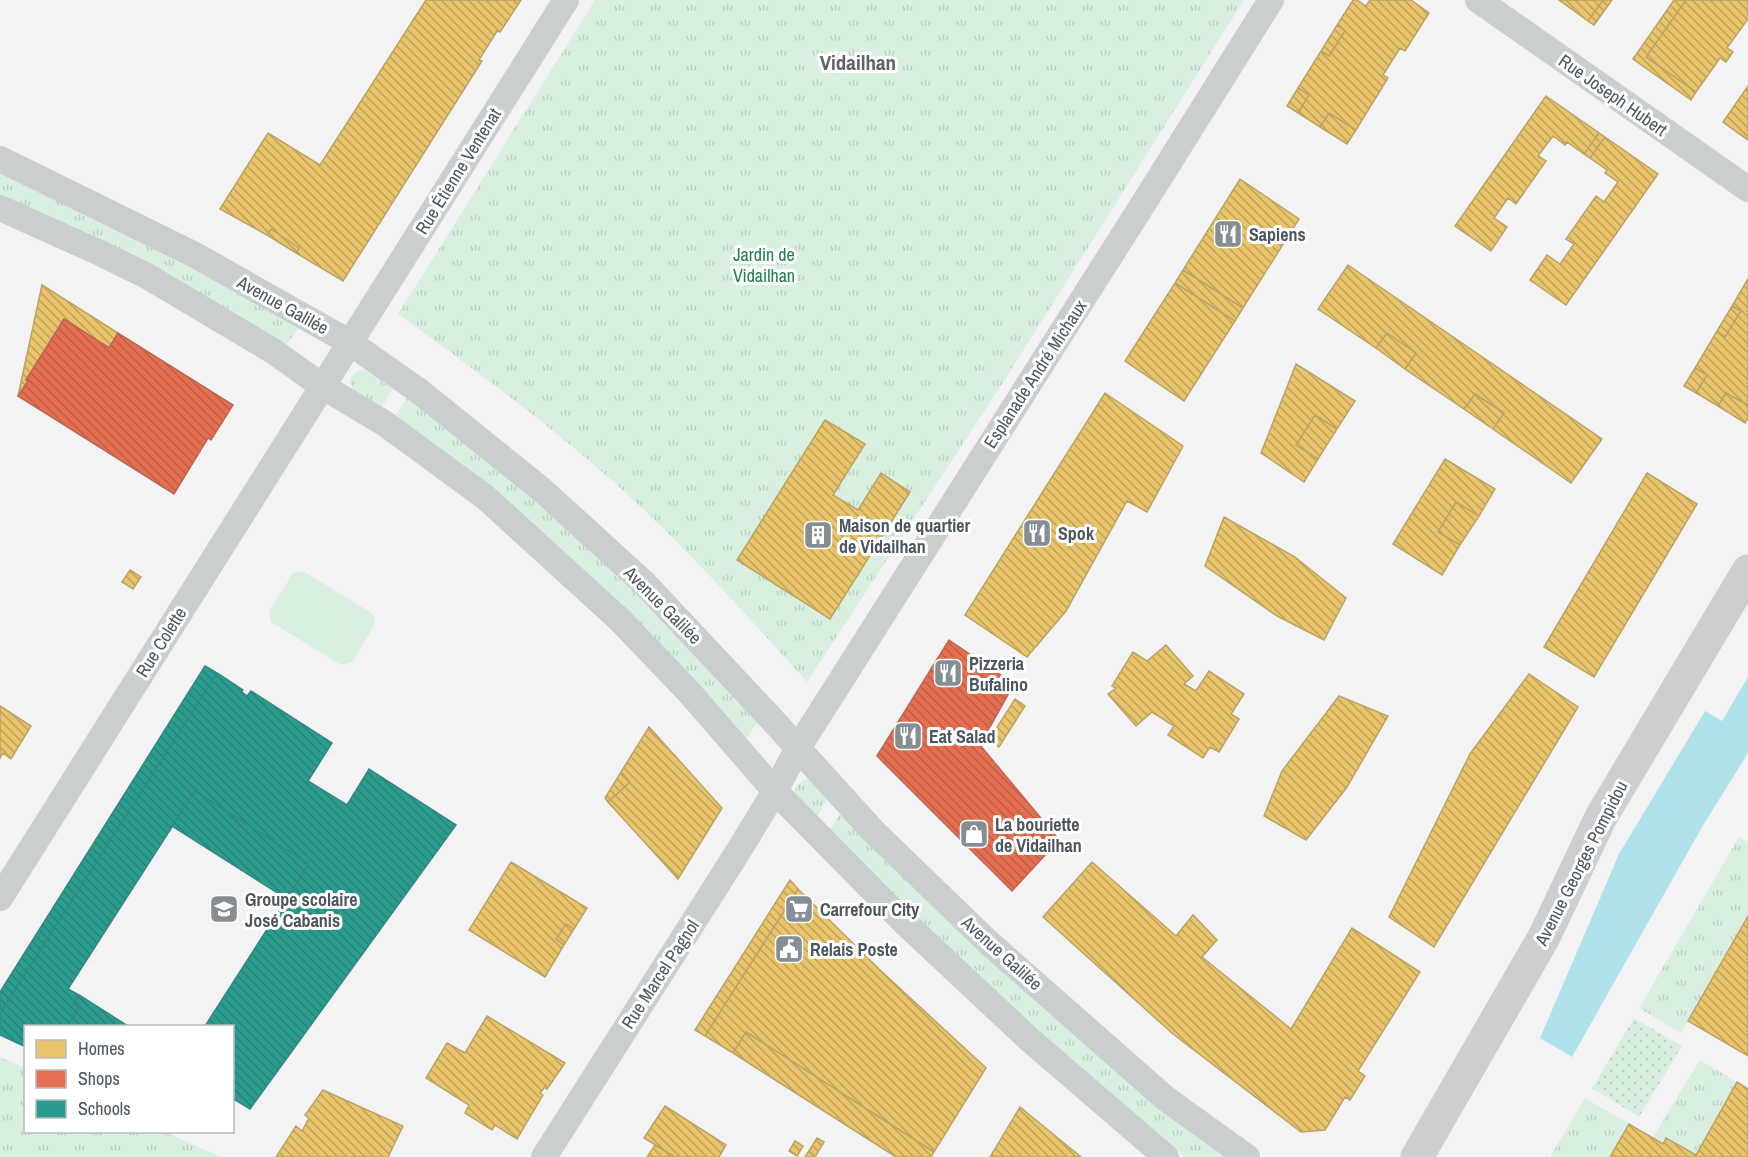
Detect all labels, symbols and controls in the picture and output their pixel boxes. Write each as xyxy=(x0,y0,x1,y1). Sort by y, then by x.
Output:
district label: Vidailhan xyxy=(820,48,896,77)
street label: Rue Joseph Hubert xyxy=(1554,48,1672,142)
street label: Rue Étienne Ventenat xyxy=(409,103,507,239)
restaurant icon: Sapiens xyxy=(1212,218,1244,250)
place label: Sapiens xyxy=(1249,222,1306,247)
park label: Jardin de Vidailhan xyxy=(733,242,795,288)
street label: Avenue Galilée xyxy=(232,269,333,340)
street label: Esplanade André Michaux xyxy=(978,294,1093,453)
place label: Maison de quartier de Vidailhan xyxy=(839,513,970,559)
restaurant icon: Spok xyxy=(1021,517,1053,549)
building icon: Maison de quartier de Vidailhan xyxy=(802,519,834,551)
place label: Spok xyxy=(1058,521,1095,546)
street label: Avenue Galilée xyxy=(618,560,707,649)
street label: Rue Colette xyxy=(130,602,192,682)
place label: Pizzeria Bufalino xyxy=(969,651,1028,697)
restaurant icon: Pizzeria Bufalino xyxy=(932,657,964,689)
restaurant icon: Eat Salad xyxy=(892,720,924,752)
place label: Eat Salad xyxy=(929,724,995,749)
street label: Avenue Georges Pompidou xyxy=(1528,776,1633,951)
place label: La bouriette de Vidailhan xyxy=(995,812,1082,858)
shop icon: La bouriette de Vidailhan xyxy=(958,818,990,850)
place label: Groupe scolaire José Cabanis xyxy=(245,887,357,933)
school or university icon: Groupe scolaire José Cabanis xyxy=(208,893,240,925)
supermarket icon: Carrefour City xyxy=(783,893,815,925)
place label: Carrefour City xyxy=(820,897,920,922)
street label: Avenue Galilée xyxy=(955,909,1048,996)
street label: Rue Marcel Pagnol xyxy=(615,915,705,1033)
public building icon: Relais Poste xyxy=(773,933,805,965)
place label: Relais Poste xyxy=(810,937,898,962)
legend xyxy=(24,1025,234,1133)
text: Homes xyxy=(78,1036,125,1061)
text: Shops xyxy=(78,1066,120,1091)
text: Schools xyxy=(78,1096,131,1121)

